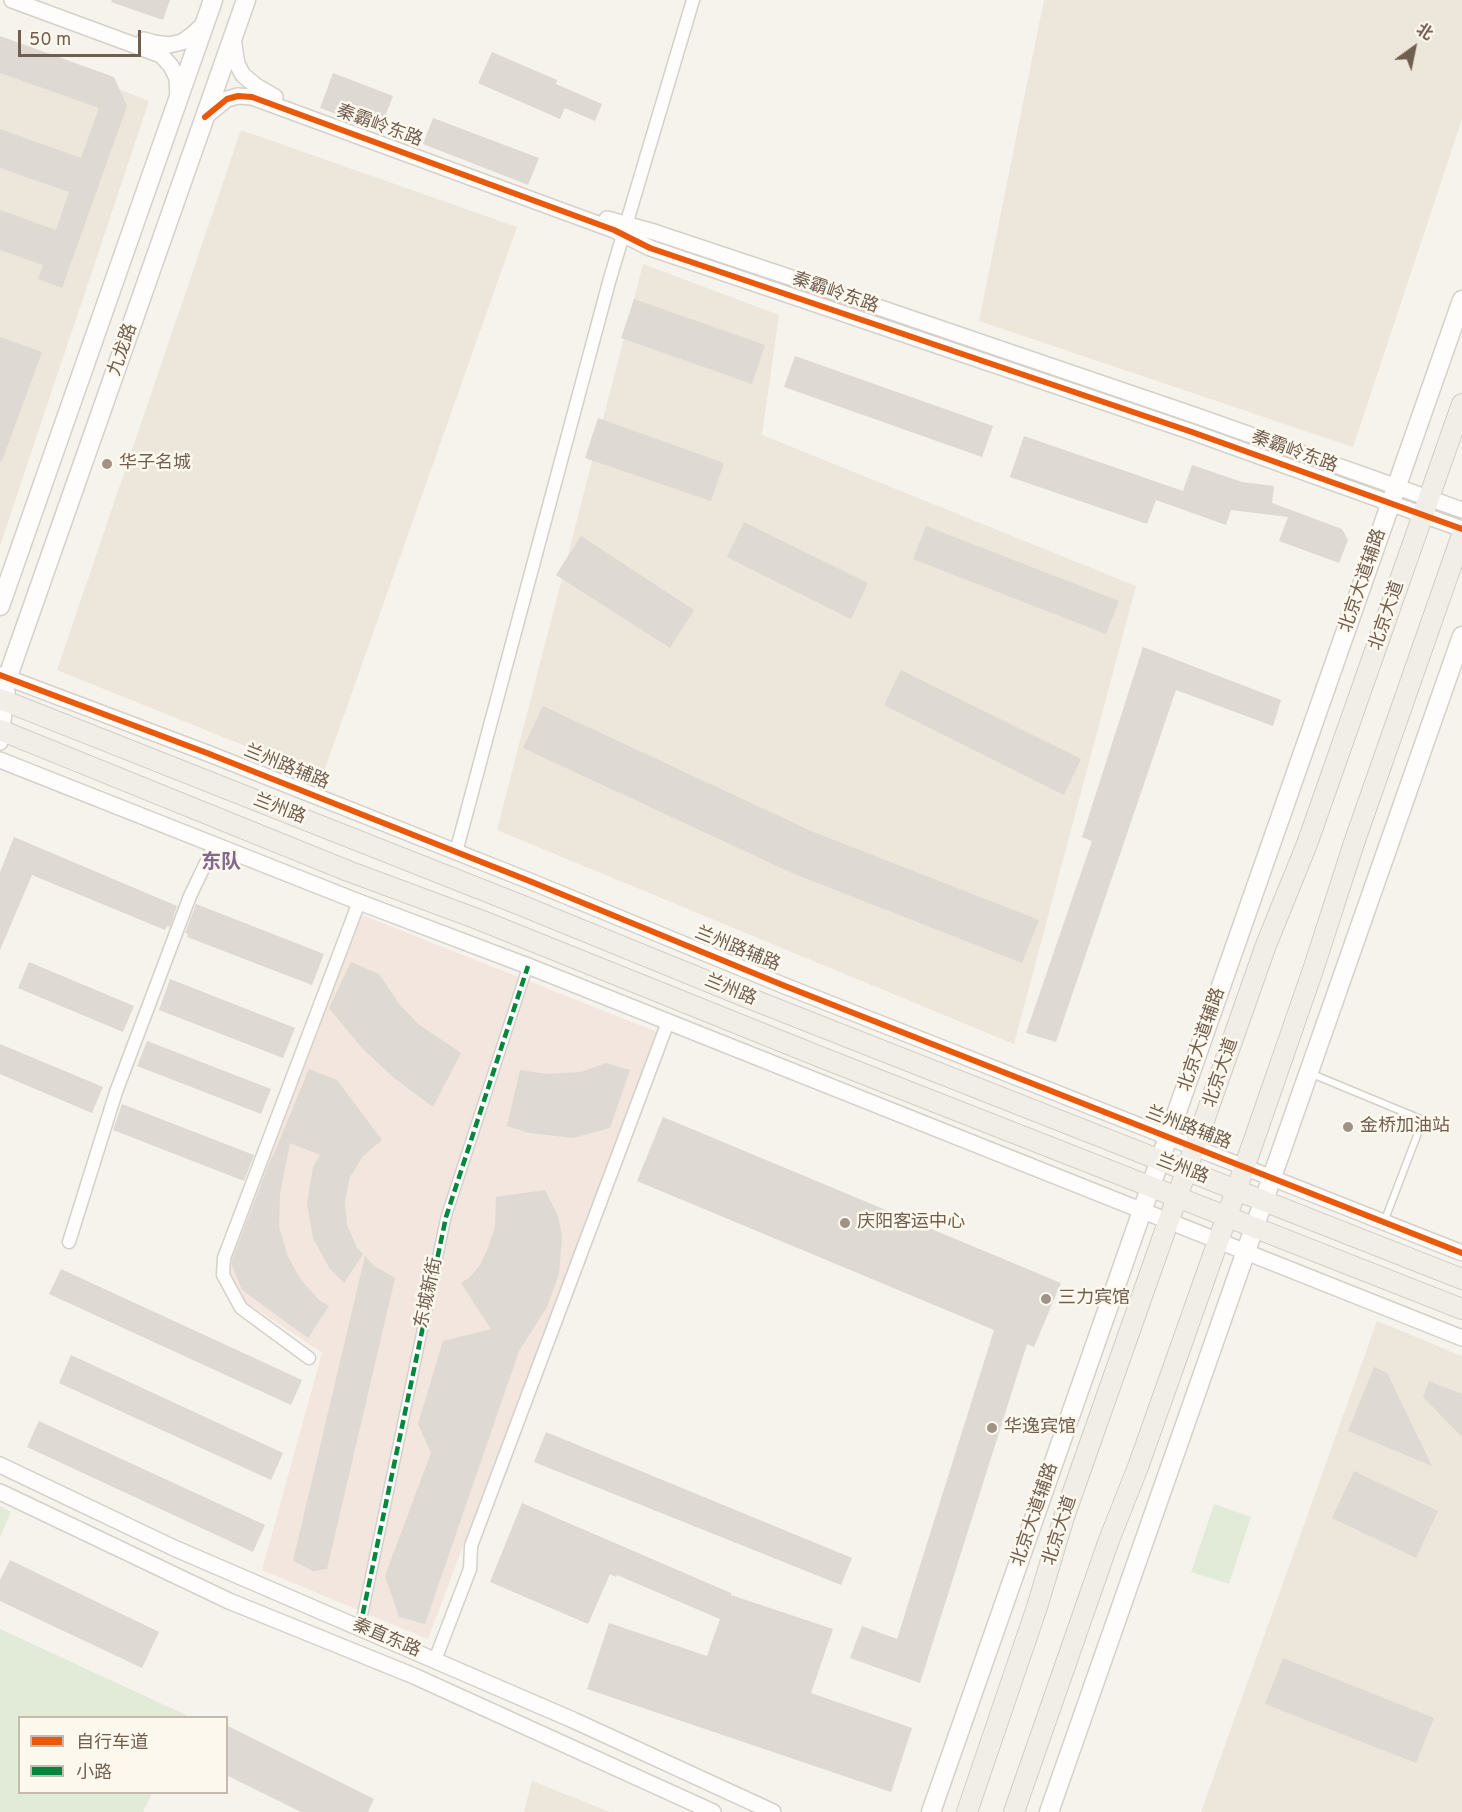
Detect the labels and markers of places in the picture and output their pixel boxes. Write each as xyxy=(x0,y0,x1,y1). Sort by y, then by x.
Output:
place label: 华子名城 xyxy=(119,453,191,475)
marker: 华子名城 xyxy=(100,457,114,471)
place label: 金桥加油站 xyxy=(1360,1116,1450,1138)
marker: 金桥加油站 xyxy=(1341,1120,1355,1134)
place label: 庆阳客运中心 xyxy=(857,1212,965,1234)
marker: 庆阳客运中心 xyxy=(838,1216,852,1230)
place label: 三力宾馆 xyxy=(1058,1288,1130,1310)
marker: 三力宾馆 xyxy=(1039,1292,1053,1306)
place label: 华逸宾馆 xyxy=(1004,1417,1076,1439)
marker: 华逸宾馆 xyxy=(985,1421,999,1435)

